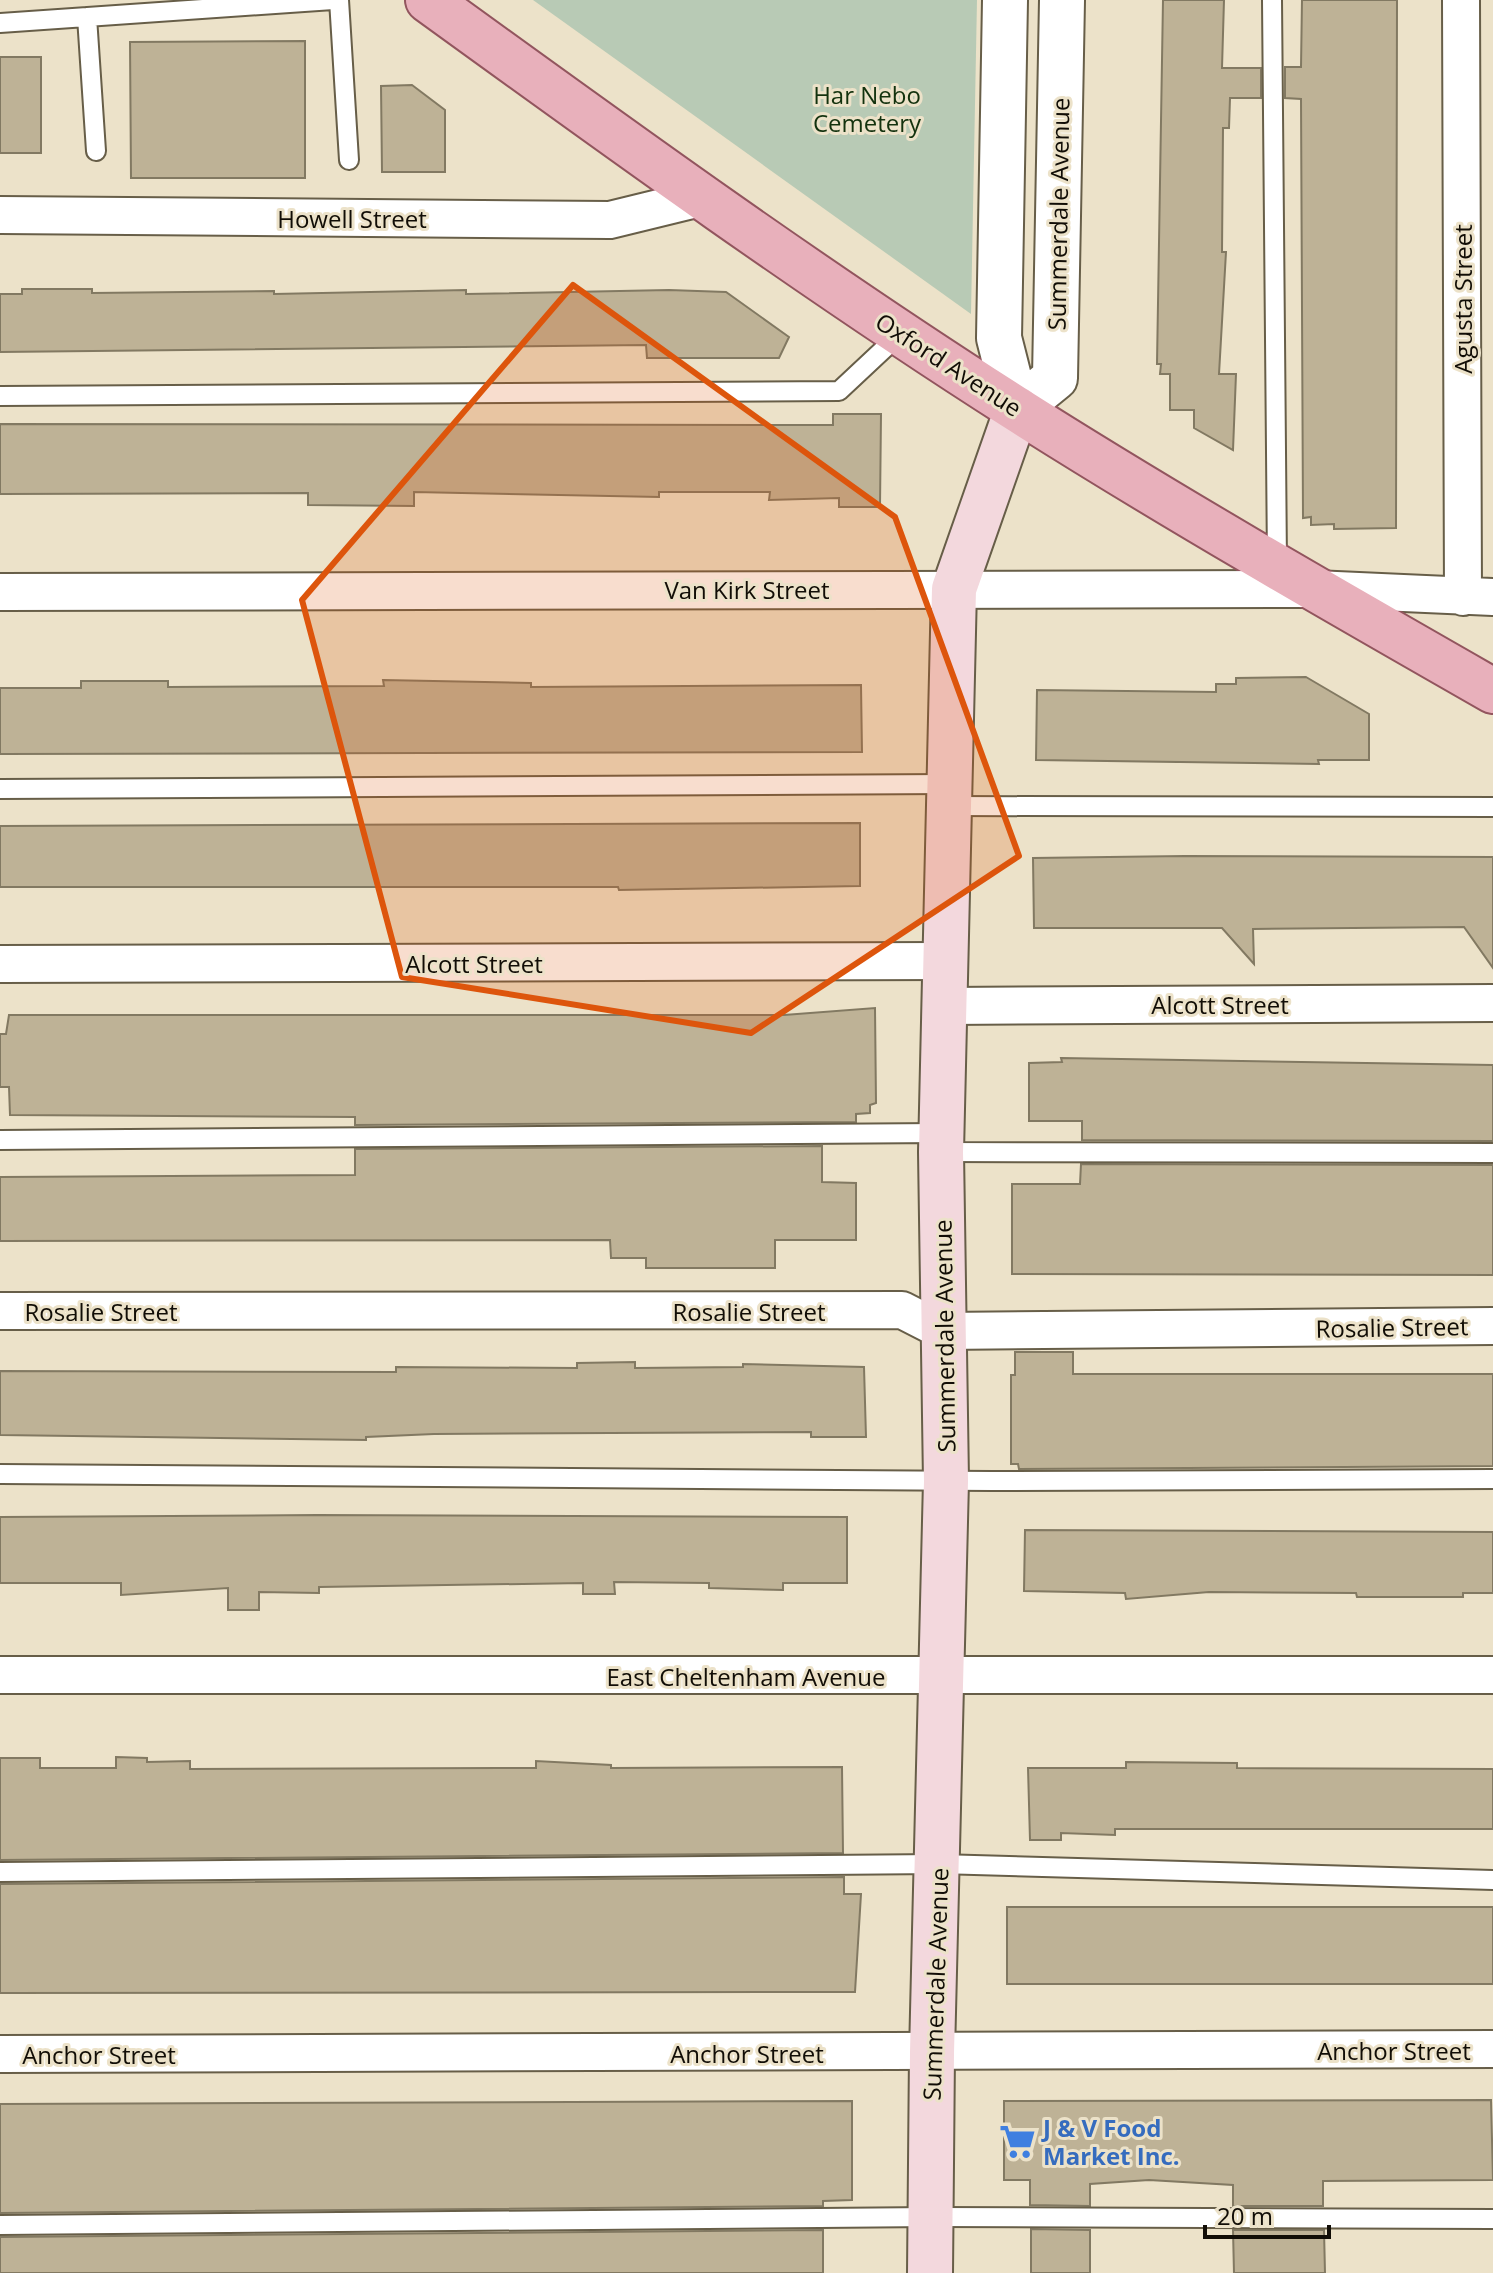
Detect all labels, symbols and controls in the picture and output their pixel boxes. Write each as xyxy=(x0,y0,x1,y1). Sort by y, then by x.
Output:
park label: Har Nebo Cemetery xyxy=(813,78,922,139)
street label: Summerdale Avenue xyxy=(1039,97,1077,331)
street label: Howell Street xyxy=(277,202,427,235)
street label: Agusta Street xyxy=(1446,224,1479,374)
street label: Oxford Avenue xyxy=(870,304,1028,424)
street label: Van Kirk Street xyxy=(664,573,830,606)
street label: Alcott Street xyxy=(405,947,543,980)
street label: Alcott Street xyxy=(1151,988,1289,1021)
street label: Summerdale Avenue xyxy=(925,1219,963,1453)
street label: Rosalie Street xyxy=(25,1295,177,1328)
street label: Rosalie Street xyxy=(673,1295,825,1328)
street label: Rosalie Street xyxy=(1315,1309,1469,1345)
street label: East Cheltenham Avenue xyxy=(606,1660,886,1693)
street label: Summerdale Avenue xyxy=(914,1867,956,2101)
street label: Anchor Street xyxy=(1317,2034,1471,2067)
street label: Anchor Street xyxy=(670,2037,824,2070)
street label: Anchor Street xyxy=(22,2038,176,2071)
place label: J & V Food Market Inc. xyxy=(1041,2111,1180,2172)
supermarket icon: J & V Food Market Inc. xyxy=(998,2122,1036,2160)
scale bar xyxy=(1205,2189,1329,2239)
text: 20 m xyxy=(1217,2199,1273,2232)

